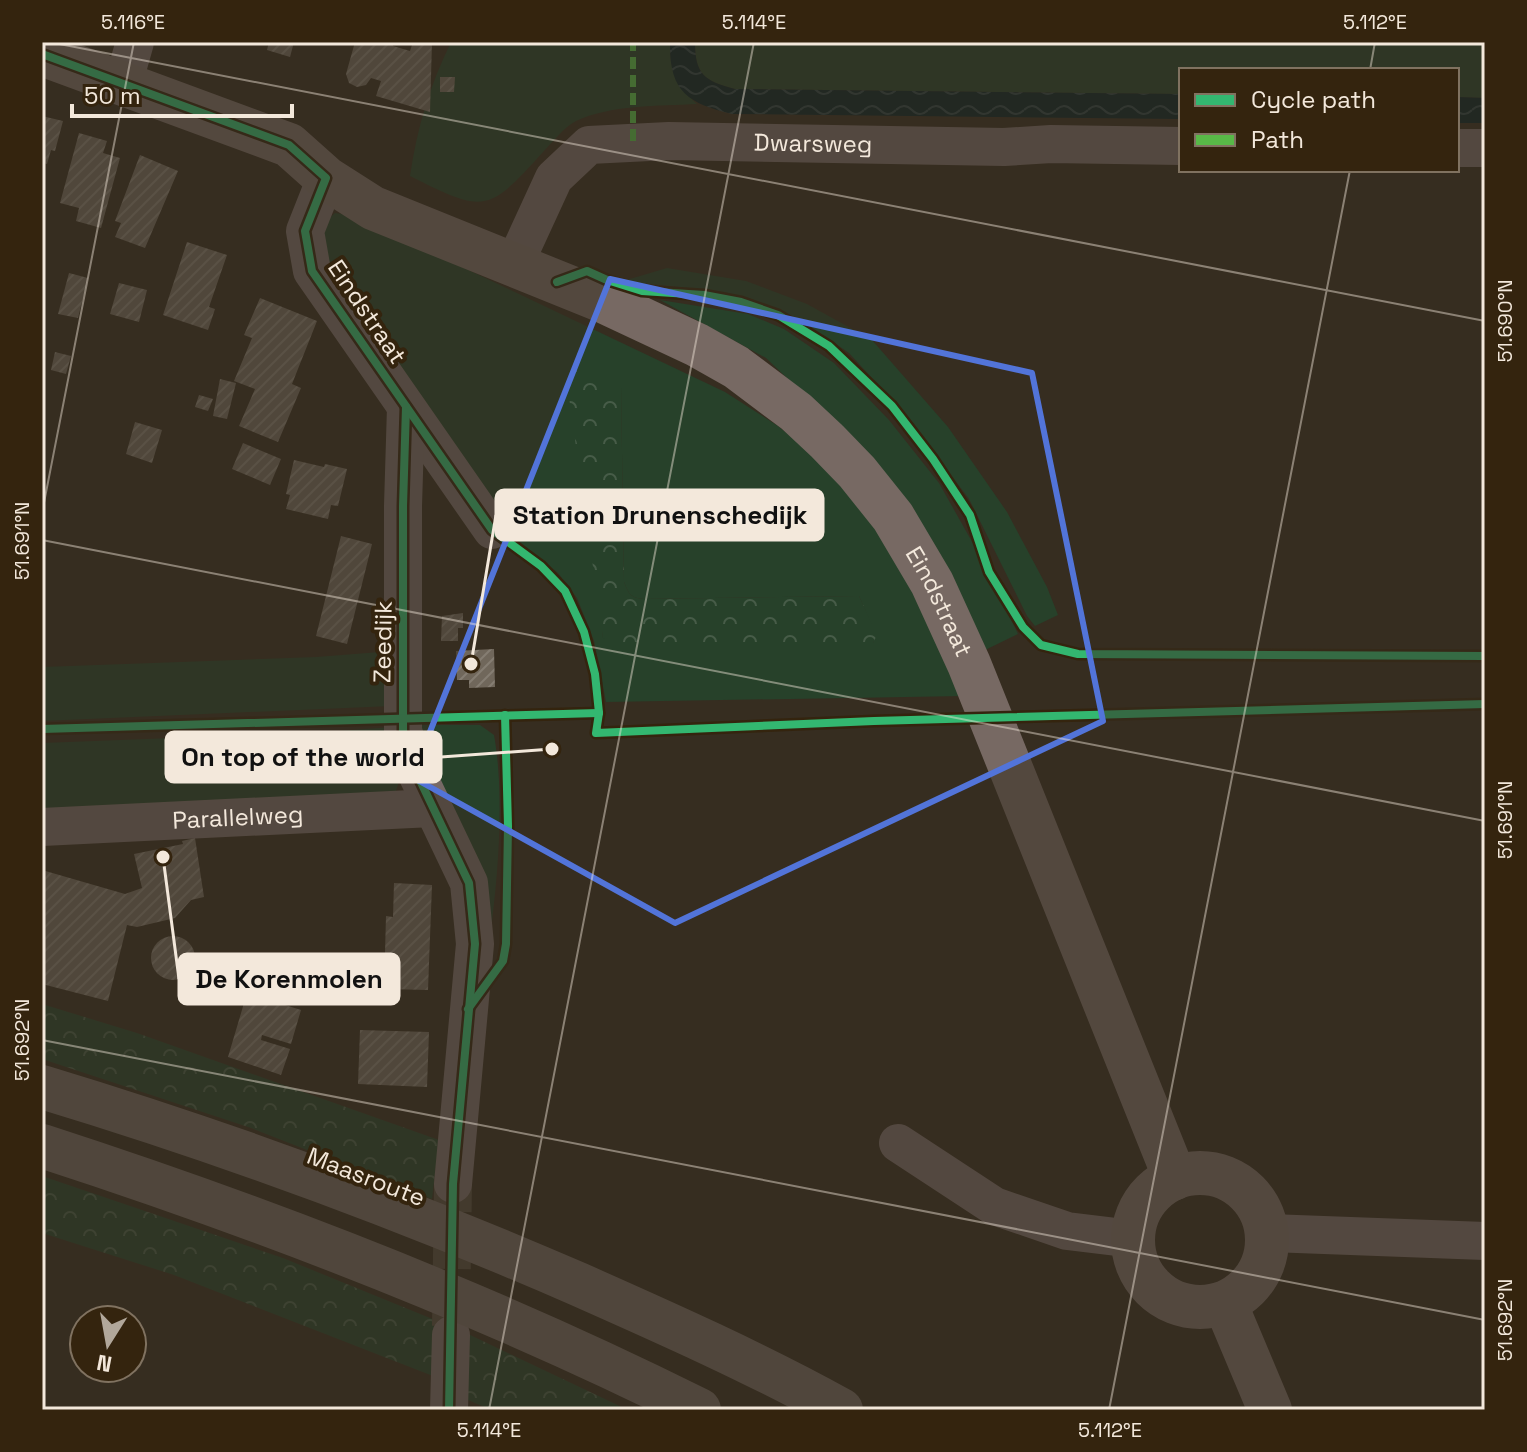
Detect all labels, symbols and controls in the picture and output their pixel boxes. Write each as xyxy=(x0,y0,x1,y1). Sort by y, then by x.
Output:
text: 5.116°E xyxy=(101,9,165,35)
text: 5.114°E xyxy=(722,9,786,35)
text: 5.112°E xyxy=(1343,9,1407,35)
scale bar xyxy=(72,68,292,118)
legend xyxy=(1179,68,1459,172)
text: 50 m xyxy=(84,80,141,111)
text: Cycle path xyxy=(1251,84,1376,115)
text: Path xyxy=(1251,124,1304,155)
street label: Dwarsweg xyxy=(753,127,873,160)
street label: Eindstraat xyxy=(321,254,414,370)
text: 51.690°N xyxy=(1492,279,1518,363)
callout: Station Drunenschedijk xyxy=(496,490,823,540)
text: Station Drunenschedijk xyxy=(513,498,808,532)
text: 51.691°N xyxy=(9,502,35,580)
street label: Eindstraat xyxy=(899,541,980,662)
street label: Zeedijk xyxy=(366,601,399,683)
callout: On top of the world xyxy=(166,732,441,782)
text: On top of the world xyxy=(181,740,425,774)
text: 51.691°N xyxy=(1492,781,1518,859)
street label: Parallelweg xyxy=(172,798,304,836)
callout: De Korenmolen xyxy=(179,954,399,1004)
text: De Korenmolen xyxy=(195,962,383,996)
text: 51.692°N xyxy=(9,999,35,1081)
street label: Maasroute xyxy=(303,1140,430,1213)
text: 51.692°N xyxy=(1492,1279,1518,1361)
north arrow xyxy=(68,1304,148,1384)
text: N xyxy=(94,1348,114,1379)
text: 5.114°E xyxy=(457,1417,521,1443)
text: 5.112°E xyxy=(1078,1417,1142,1443)

